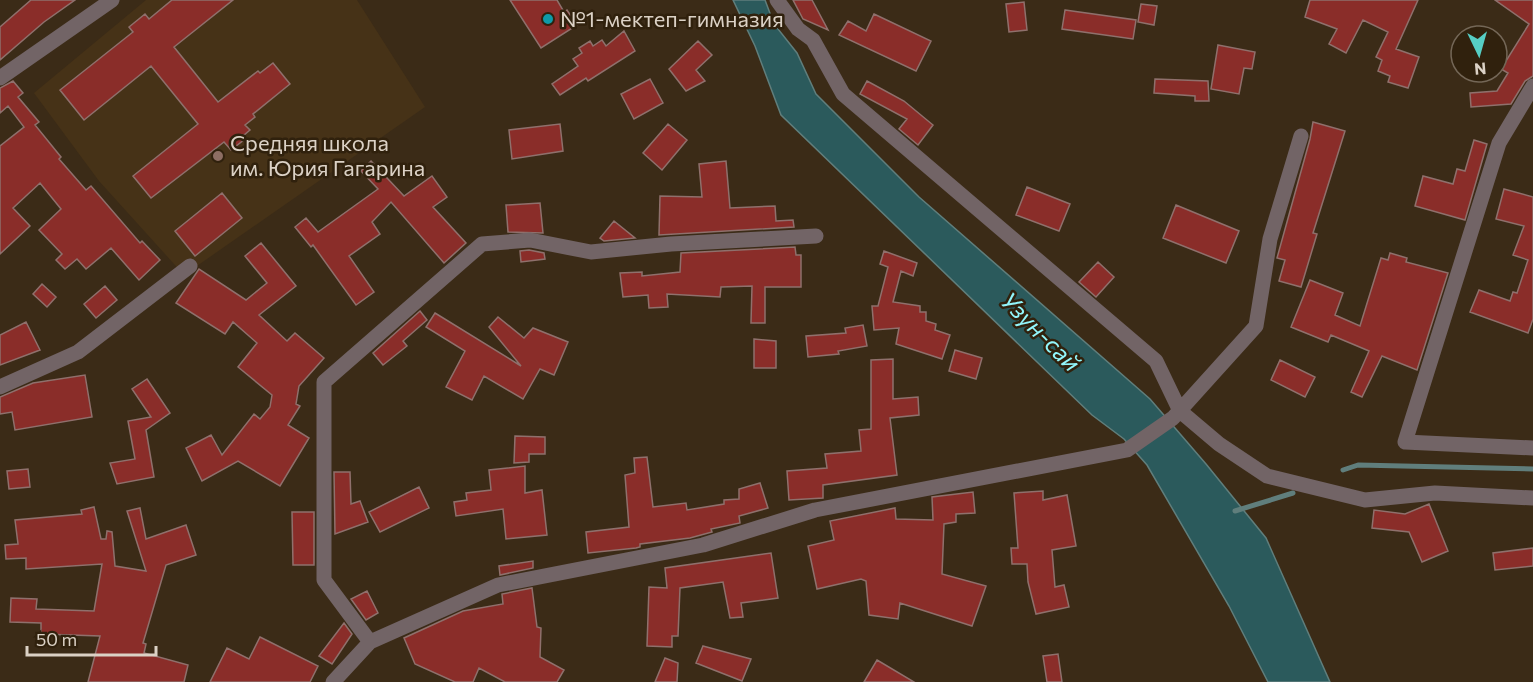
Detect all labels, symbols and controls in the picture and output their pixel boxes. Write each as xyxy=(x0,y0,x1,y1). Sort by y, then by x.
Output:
place label: №1-мектеп-гимназия xyxy=(560,5,784,32)
marker: №1-мектеп-гимназия xyxy=(541,12,555,26)
north arrow xyxy=(1449,24,1509,84)
text: N xyxy=(1474,59,1487,79)
place label: Средняя школа им. Юрия Гагарина xyxy=(230,129,425,181)
marker: Средняя школа им. Юрия Гагарина xyxy=(211,149,225,163)
water label: Узун-сай xyxy=(995,285,1087,377)
scale bar xyxy=(27,619,156,657)
text: 50 m xyxy=(36,628,77,650)

